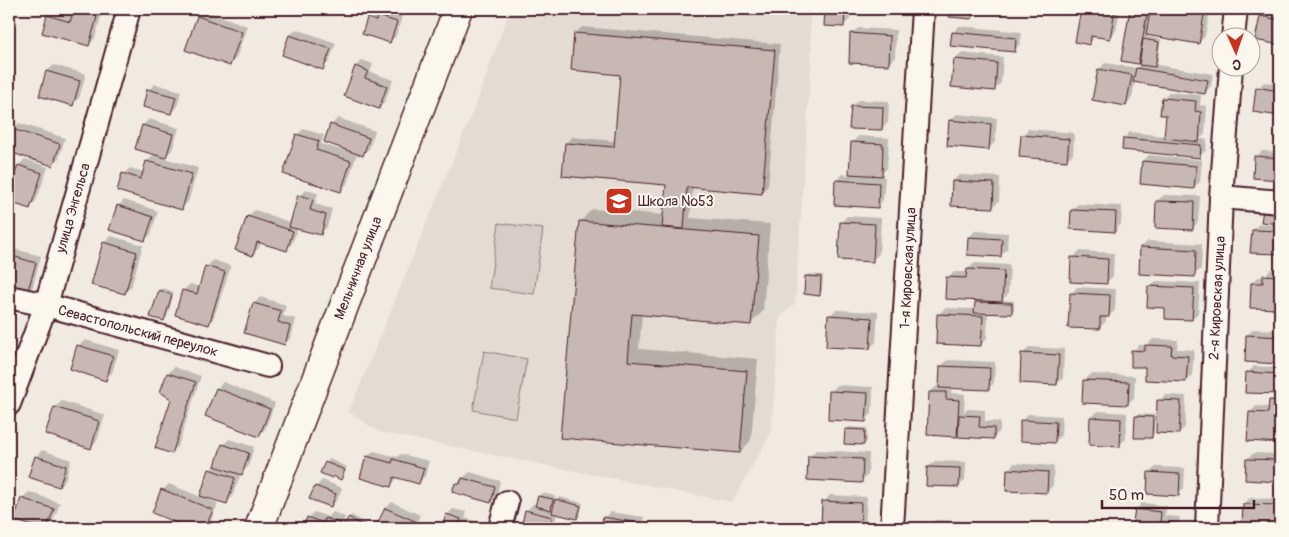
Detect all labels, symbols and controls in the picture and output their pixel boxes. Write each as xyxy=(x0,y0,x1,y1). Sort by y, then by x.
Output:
north arrow xyxy=(1212,28,1262,78)
text: С xyxy=(1232,56,1241,73)
street label: улица Энгельса xyxy=(52,161,94,256)
school or university icon: Школа №53 xyxy=(604,186,634,216)
place label: Школа №53 xyxy=(638,193,714,210)
street label: 1-я Кировская улица xyxy=(896,207,920,329)
street label: Мельничная улица xyxy=(331,214,385,322)
street label: 2-я Кировская улица xyxy=(1205,236,1229,360)
street label: Севастопольский переулок xyxy=(56,301,220,361)
scale bar xyxy=(1102,477,1254,509)
text: 50 m xyxy=(1109,486,1144,505)

